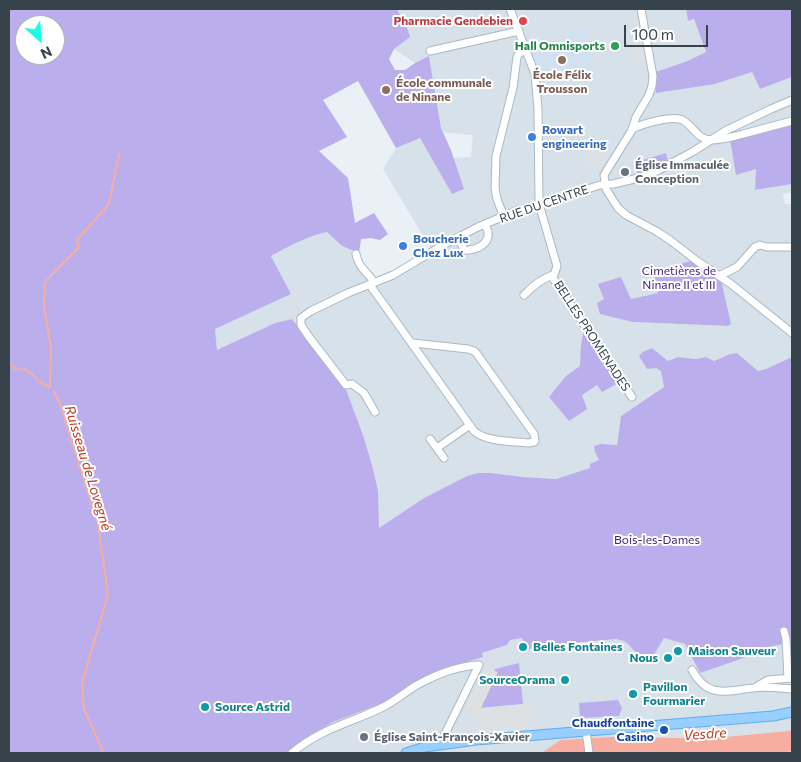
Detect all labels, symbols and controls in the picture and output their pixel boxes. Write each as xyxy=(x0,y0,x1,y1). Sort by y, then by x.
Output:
place label: Pharmacie Gendebien xyxy=(393,14,513,28)
north arrow xyxy=(15,15,65,65)
marker: Pharmacie Gendebien xyxy=(517,15,529,27)
scale bar xyxy=(626,15,710,47)
text: 100 m xyxy=(632,25,674,43)
place label: Hall Omnisports xyxy=(515,39,605,53)
marker: Hall Omnisports xyxy=(609,40,621,52)
text: N xyxy=(38,43,55,63)
marker: École Félix Trousson xyxy=(556,54,568,66)
place label: École Félix Trousson xyxy=(533,68,591,96)
place label: École communale de Ninane xyxy=(396,76,492,104)
marker: École communale de Ninane xyxy=(380,84,392,96)
place label: Rowart engineering xyxy=(542,123,607,151)
marker: Rowart engineering xyxy=(526,131,538,143)
place label: Église Immaculée Conception xyxy=(635,158,729,186)
marker: Église Immaculée Conception xyxy=(619,166,631,178)
street label: RUE DU CENTRE xyxy=(498,182,590,226)
place label: Boucherie Chez Lux xyxy=(413,232,469,260)
marker: Boucherie Chez Lux xyxy=(397,240,409,252)
park label: Cimetières de Ninane II et III xyxy=(642,264,716,292)
street label: BELLES PROMENADES xyxy=(551,278,633,394)
water label: Ruisseau de Lovegné xyxy=(61,403,115,533)
park label: Bois-les-Dames xyxy=(614,533,700,547)
place label: Belles Fontaines xyxy=(533,640,622,654)
marker: Belles Fontaines xyxy=(517,641,529,653)
place label: Maison Sauveur xyxy=(688,644,776,658)
marker: Maison Sauveur xyxy=(672,645,684,657)
place label: Nous xyxy=(629,651,658,665)
marker: Nous xyxy=(662,652,674,664)
place label: SourceOrama xyxy=(479,673,555,687)
marker: SourceOrama xyxy=(559,674,571,686)
place label: Pavillon Fourmarier xyxy=(643,680,705,708)
marker: Pavillon Fourmarier xyxy=(627,688,639,700)
place label: Source Astrid xyxy=(215,700,290,714)
marker: Source Astrid xyxy=(199,701,211,713)
place label: Chaudfontaine Casino xyxy=(572,716,654,744)
marker: Chaudfontaine Casino xyxy=(658,724,670,736)
water label: Vesdre xyxy=(683,724,727,744)
place label: Église Saint-François-Xavier xyxy=(374,730,530,744)
marker: Église Saint-François-Xavier xyxy=(358,731,370,743)

